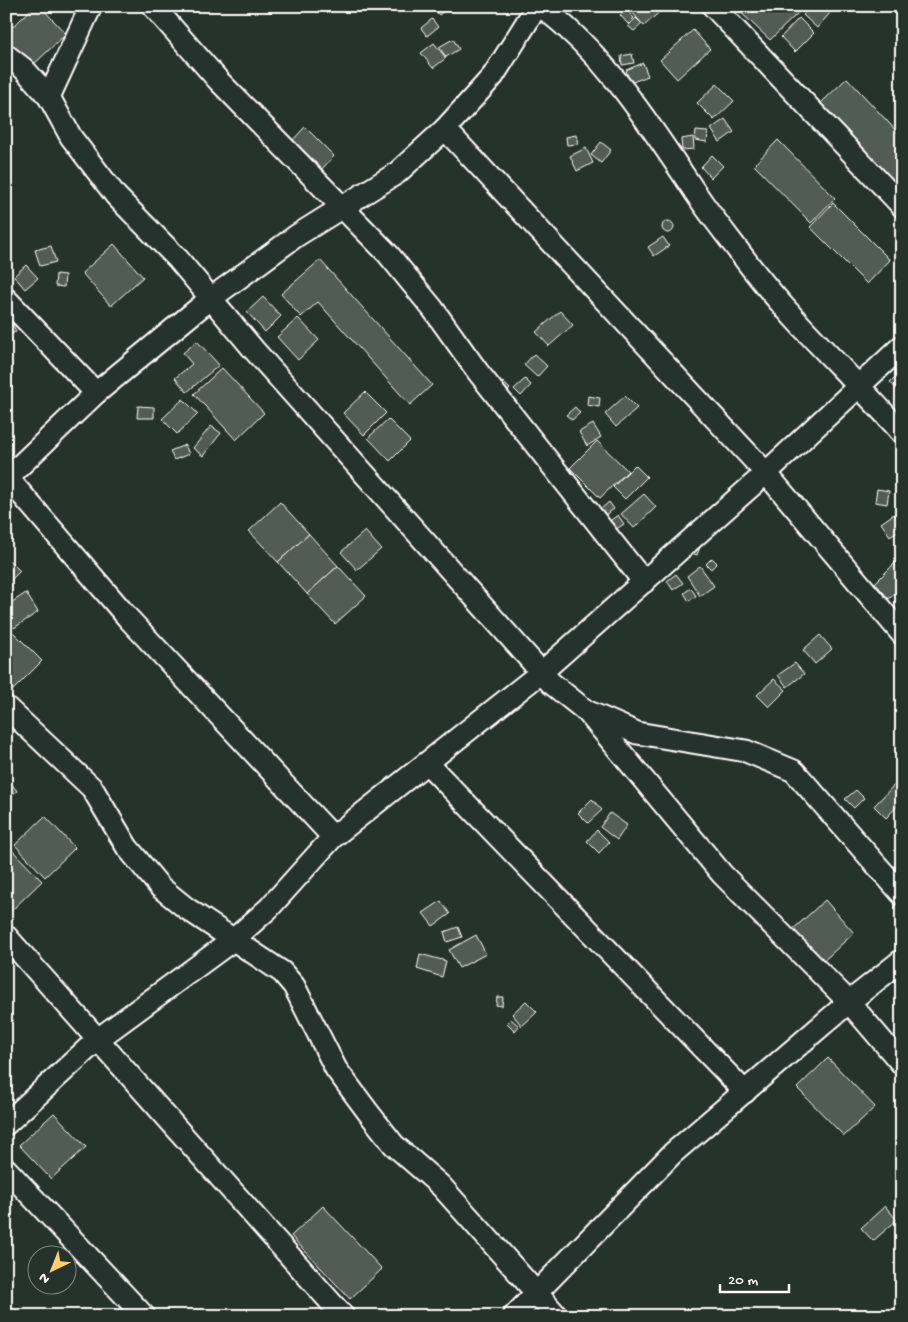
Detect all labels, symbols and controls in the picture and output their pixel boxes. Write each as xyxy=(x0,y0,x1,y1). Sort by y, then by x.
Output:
north arrow xyxy=(28,1244,78,1294)
scale bar xyxy=(720,1262,789,1294)
text: N xyxy=(36,1268,54,1287)
text: 20 m xyxy=(728,1272,758,1290)

